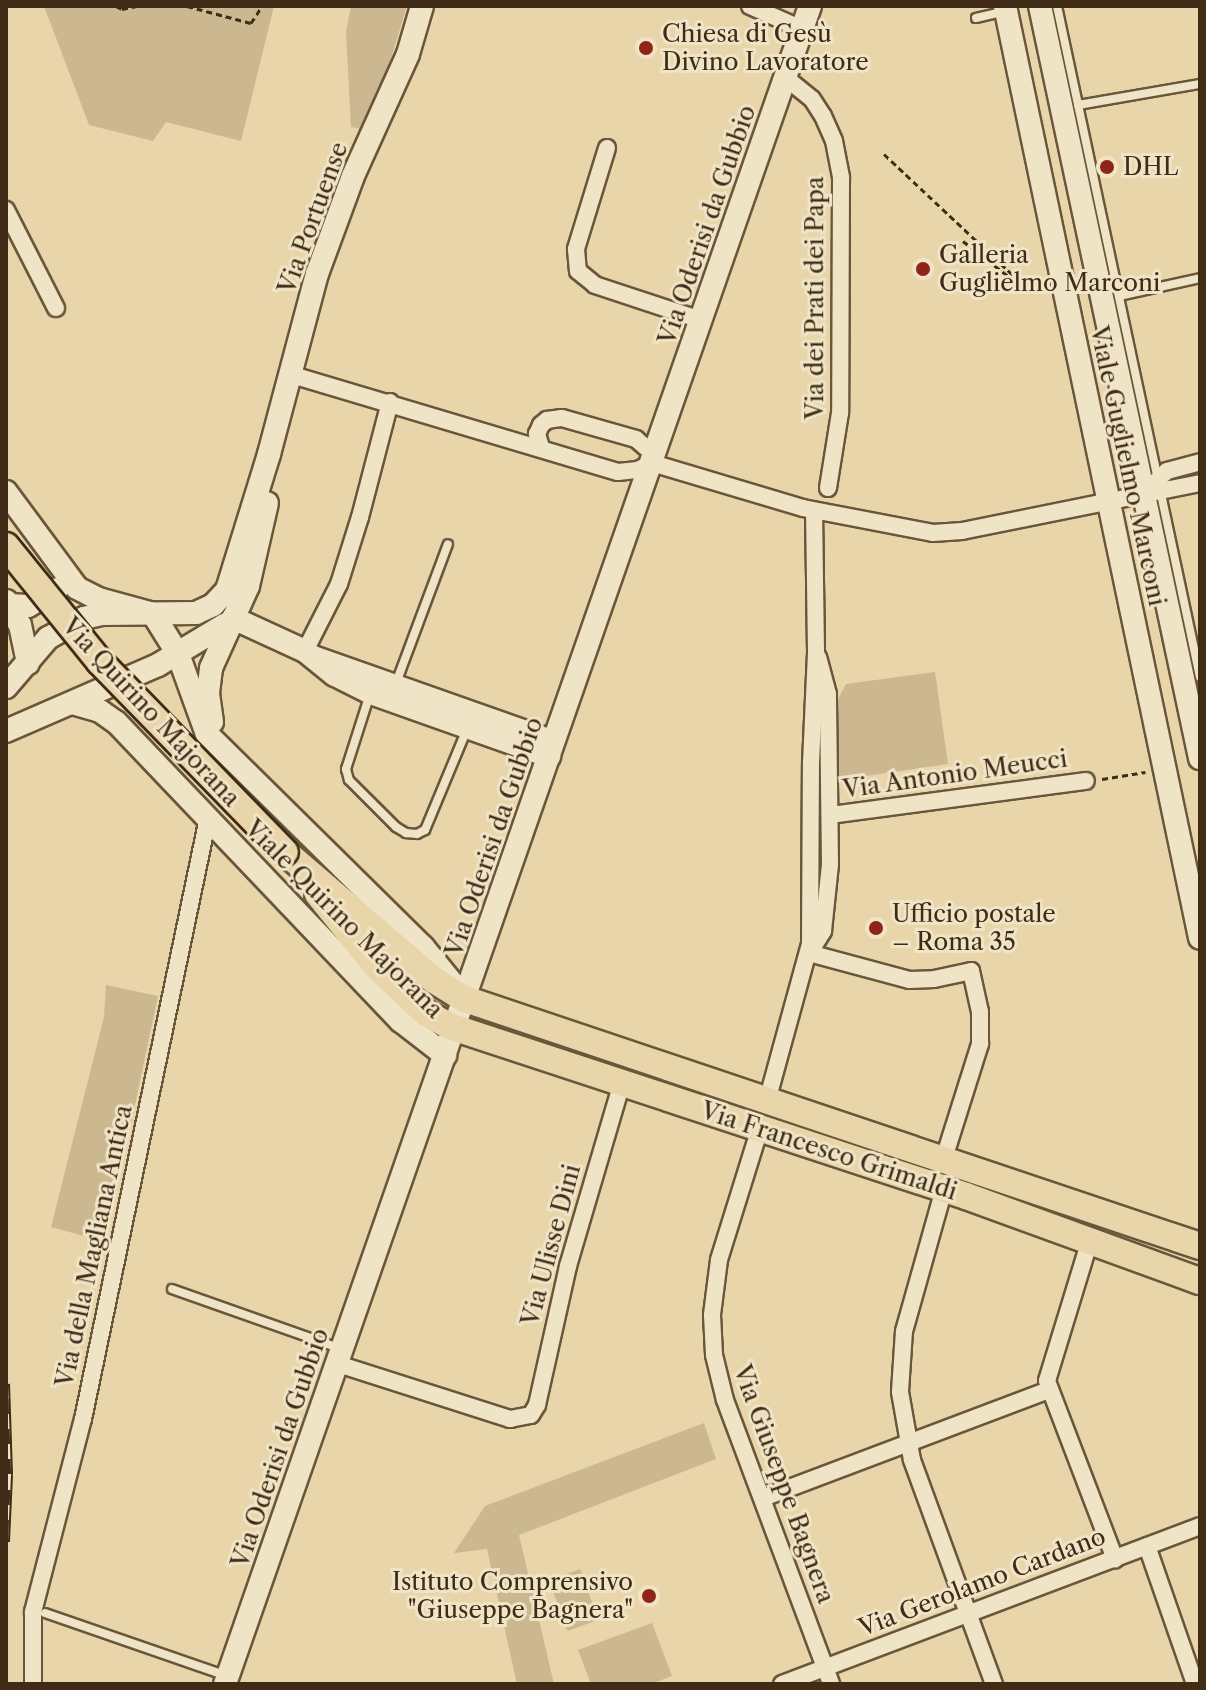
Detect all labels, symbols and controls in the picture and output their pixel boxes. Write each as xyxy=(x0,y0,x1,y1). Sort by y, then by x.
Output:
place label: Chiesa di Gesù Divino Lavoratore xyxy=(662,20,869,76)
marker: Chiesa di Gesù Divino Lavoratore xyxy=(637,39,655,57)
street label: Via Oderisi da Gubbio xyxy=(652,101,762,349)
street label: Via Portuense xyxy=(272,138,354,298)
place label: DHL xyxy=(1123,153,1178,181)
marker: DHL xyxy=(1098,158,1116,176)
street label: Via dei Prati dei Papa xyxy=(801,176,829,420)
place label: Galleria Guglielmo Marconi xyxy=(939,241,1160,297)
marker: Galleria Guglielmo Marconi xyxy=(914,260,932,278)
street label: Viale Guglielmo Marconi xyxy=(1084,323,1172,609)
street label: Via Quirino Majorana xyxy=(56,612,246,812)
street label: Via Oderisi da Gubbio xyxy=(439,713,549,961)
street label: Via Antonio Meucci xyxy=(840,744,1070,804)
street label: Viale Quirino Majorana xyxy=(239,814,449,1024)
place label: Ufficio postale – Roma 35 xyxy=(892,900,1056,956)
marker: Ufficio postale – Roma 35 xyxy=(867,919,885,937)
street label: Via Francesco Grimaldi xyxy=(697,1096,961,1206)
street label: Via della Magliana Antica xyxy=(50,1101,138,1391)
street label: Via Ulisse Dini xyxy=(516,1161,586,1329)
street label: Via Oderisi da Gubbio xyxy=(225,1324,335,1572)
street label: Via Giuseppe Bagnera xyxy=(727,1361,841,1607)
street label: Via Gerolamo Cardano xyxy=(854,1522,1110,1642)
place label: Istituto Comprensivo "Giuseppe Bagnera" xyxy=(392,1568,633,1624)
marker: Istituto Comprensivo "Giuseppe Bagnera" xyxy=(640,1587,658,1605)

